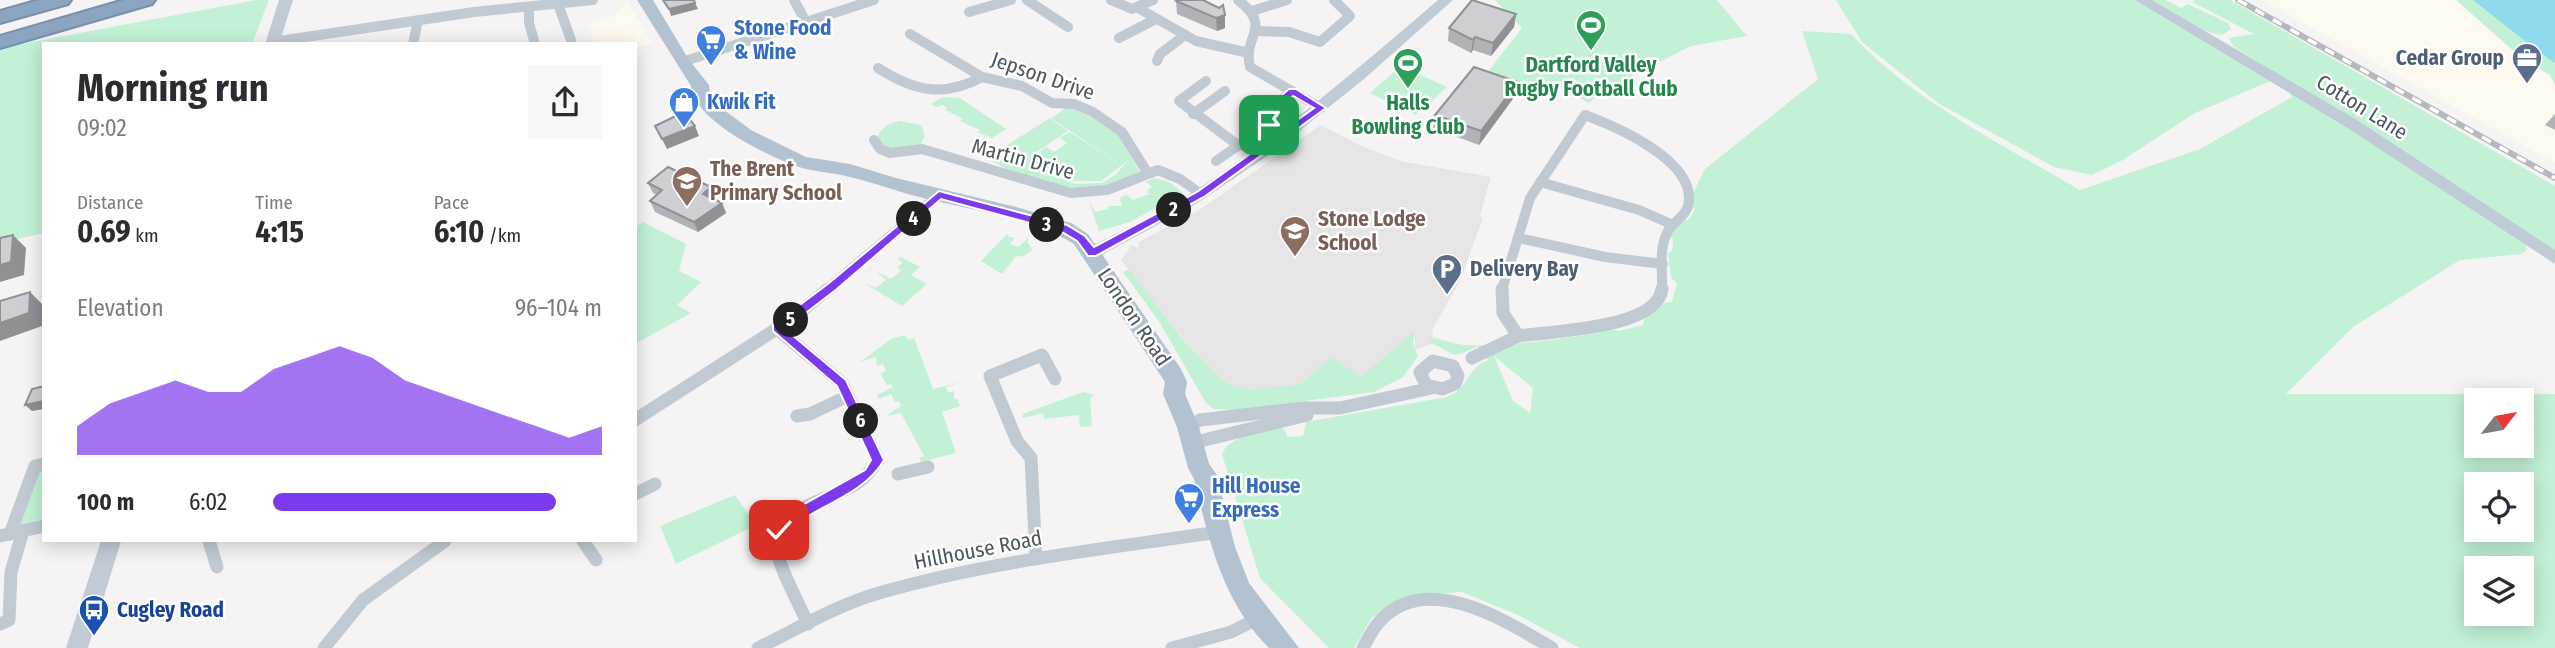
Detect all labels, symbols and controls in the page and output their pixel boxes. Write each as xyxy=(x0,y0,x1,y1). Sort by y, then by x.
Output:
sports icon: Dartford Valley Rugby Football Club xyxy=(1574,8,1608,52)
place label: Stone Food & Wine xyxy=(734,15,832,65)
supermarket icon: Stone Food & Wine xyxy=(694,23,728,67)
office icon: Cedar Group xyxy=(2510,41,2544,85)
place label: Cedar Group xyxy=(2396,45,2504,71)
street label: Jepson Drive xyxy=(988,46,1098,106)
sports icon: Halls Bowling Club xyxy=(1391,46,1425,90)
place label: Dartford Valley Rugby Football Club xyxy=(1504,52,1678,102)
text: Morning run xyxy=(77,65,269,111)
button: share xyxy=(528,65,602,139)
street label: Cotton Lane xyxy=(2312,69,2412,145)
shop icon: Kwik Fit xyxy=(667,85,701,129)
place label: Kwik Fit xyxy=(707,89,776,115)
place label: Halls Bowling Club xyxy=(1351,90,1465,140)
pin xyxy=(1239,95,1299,155)
icon: arrive xyxy=(1250,106,1288,144)
text: 09:02 xyxy=(77,114,127,142)
street label: Martin Drive xyxy=(969,133,1077,185)
place label: The Brent Primary School xyxy=(710,156,842,206)
school or university icon: The Brent Primary School xyxy=(670,164,704,208)
text: Distance xyxy=(77,191,144,214)
text: Time xyxy=(255,191,293,214)
text: Pace xyxy=(434,191,469,214)
pin: 2 xyxy=(1156,192,1192,228)
text: 2 xyxy=(1169,198,1178,221)
pin: 4 xyxy=(897,202,932,236)
place label: Stone Lodge School xyxy=(1318,206,1426,256)
text: 4 xyxy=(909,207,918,230)
pin: 3 xyxy=(1030,208,1064,243)
text: 3 xyxy=(1042,213,1051,236)
text: 0.69 xyxy=(77,214,131,250)
text: 4:15 xyxy=(255,214,304,250)
text: 6:10 xyxy=(434,214,484,250)
school or university icon: Stone Lodge School xyxy=(1278,214,1312,258)
text: km xyxy=(131,224,159,247)
text: /km xyxy=(484,224,521,247)
parking icon: Delivery Bay xyxy=(1430,252,1464,296)
place label: Delivery Bay xyxy=(1470,256,1580,282)
street label: London Road xyxy=(1092,263,1176,371)
text: Elevation xyxy=(77,294,164,322)
text: 96–104 m xyxy=(515,294,602,322)
pin: 5 xyxy=(774,302,808,338)
text: 5 xyxy=(786,308,795,331)
north arrow xyxy=(2464,388,2534,458)
map controls xyxy=(2464,388,2534,626)
pin: 6 xyxy=(844,404,878,438)
text: 6 xyxy=(856,409,865,432)
button: locate xyxy=(2464,472,2534,542)
place label: Hill House Express xyxy=(1212,473,1301,523)
supermarket icon: Hill House Express xyxy=(1172,481,1206,525)
text: 100 m xyxy=(77,488,134,516)
text: 6:02 xyxy=(189,488,227,516)
pin xyxy=(749,500,809,560)
icon: check xyxy=(760,511,798,549)
street label: Hillhouse Road xyxy=(912,525,1044,575)
button: layers xyxy=(2464,556,2534,626)
bus stop icon: Cugley Road xyxy=(77,593,111,637)
place label: Cugley Road xyxy=(117,597,224,623)

